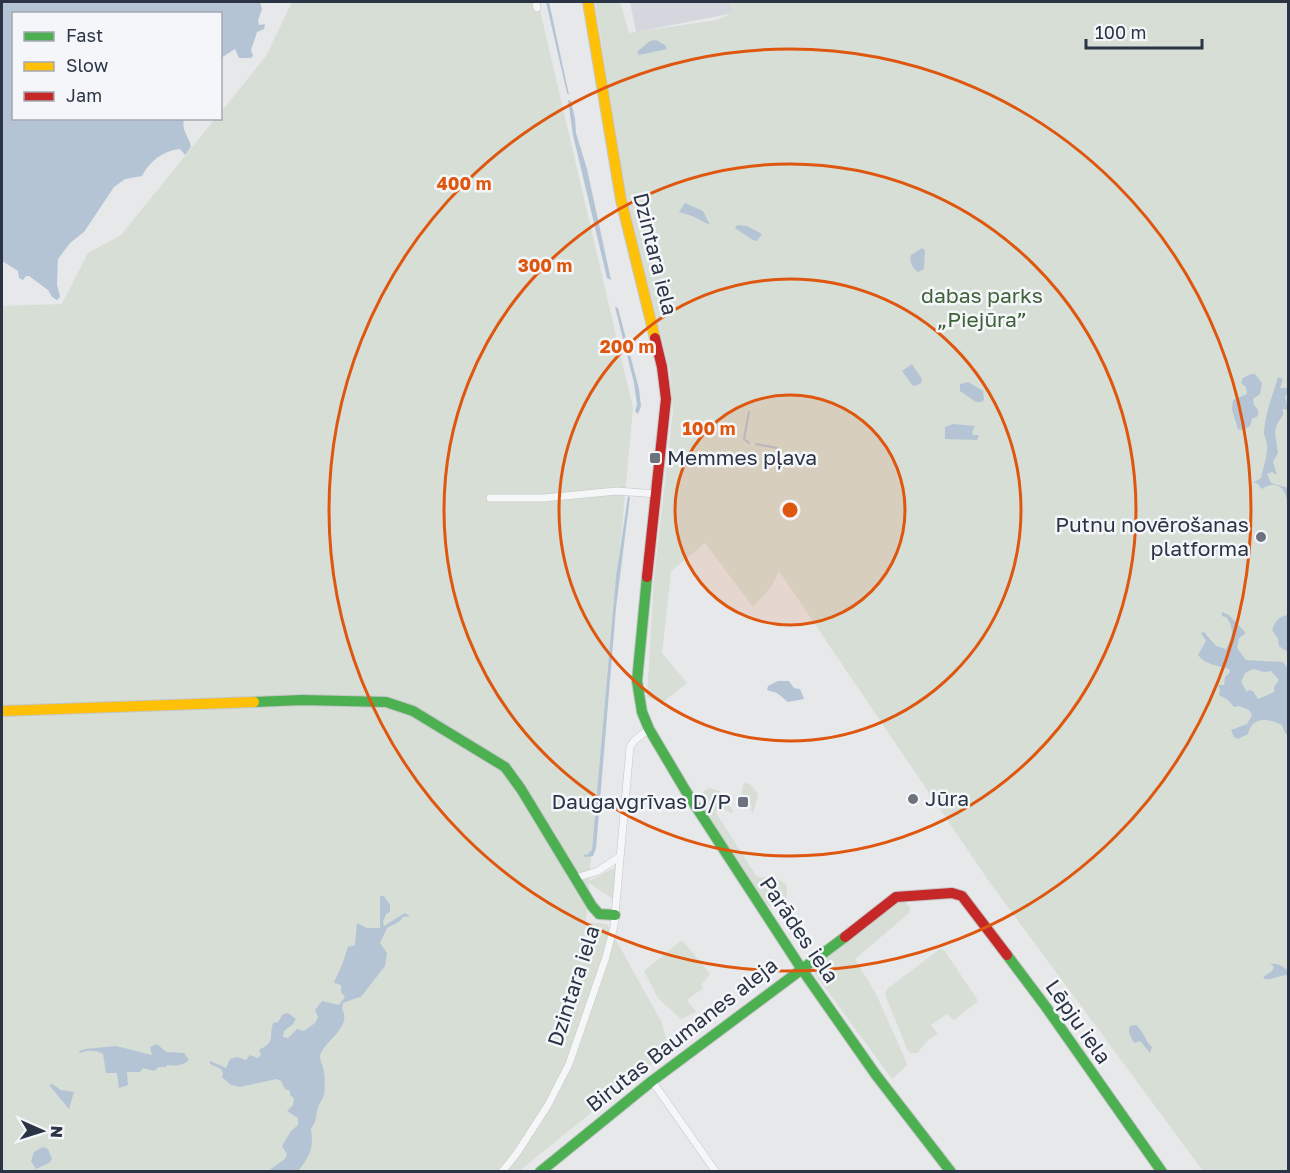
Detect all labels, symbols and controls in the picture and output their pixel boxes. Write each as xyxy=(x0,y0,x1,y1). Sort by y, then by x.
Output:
legend xyxy=(12,12,222,120)
scale bar xyxy=(1086,12,1202,50)
text: 100 m xyxy=(1095,21,1146,43)
text: Fast xyxy=(66,24,103,46)
text: Slow xyxy=(66,54,109,76)
text: Jam xyxy=(66,84,102,106)
text: 400 m xyxy=(437,172,491,194)
street label: Dzintara iela xyxy=(628,190,684,318)
text: 300 m xyxy=(518,254,572,276)
park label: dabas parks „Piejūra” xyxy=(921,282,1043,332)
text: 200 m xyxy=(600,335,654,357)
text: 100 m xyxy=(683,417,735,439)
place label: Memmes pļava xyxy=(667,444,817,470)
marker: Memmes pļava xyxy=(648,451,662,465)
centre of rings xyxy=(780,500,800,520)
place label: Putnu novērošanas platforma xyxy=(1055,511,1249,561)
marker: Putnu novērošanas platforma xyxy=(1254,530,1268,544)
place label: Jūra xyxy=(925,785,969,811)
place label: Daugavgrīvas D/P xyxy=(551,788,731,814)
marker: Jūra xyxy=(906,792,920,806)
marker: Daugavgrīvas D/P xyxy=(736,795,750,809)
street label: Parādes iela xyxy=(755,871,845,988)
street label: Dzintara iela xyxy=(541,922,605,1049)
street label: Birutas Baumanes aleja xyxy=(580,951,782,1117)
street label: Lēpju iela xyxy=(1040,974,1117,1069)
north arrow xyxy=(12,1101,72,1161)
text: N xyxy=(47,1125,67,1138)

